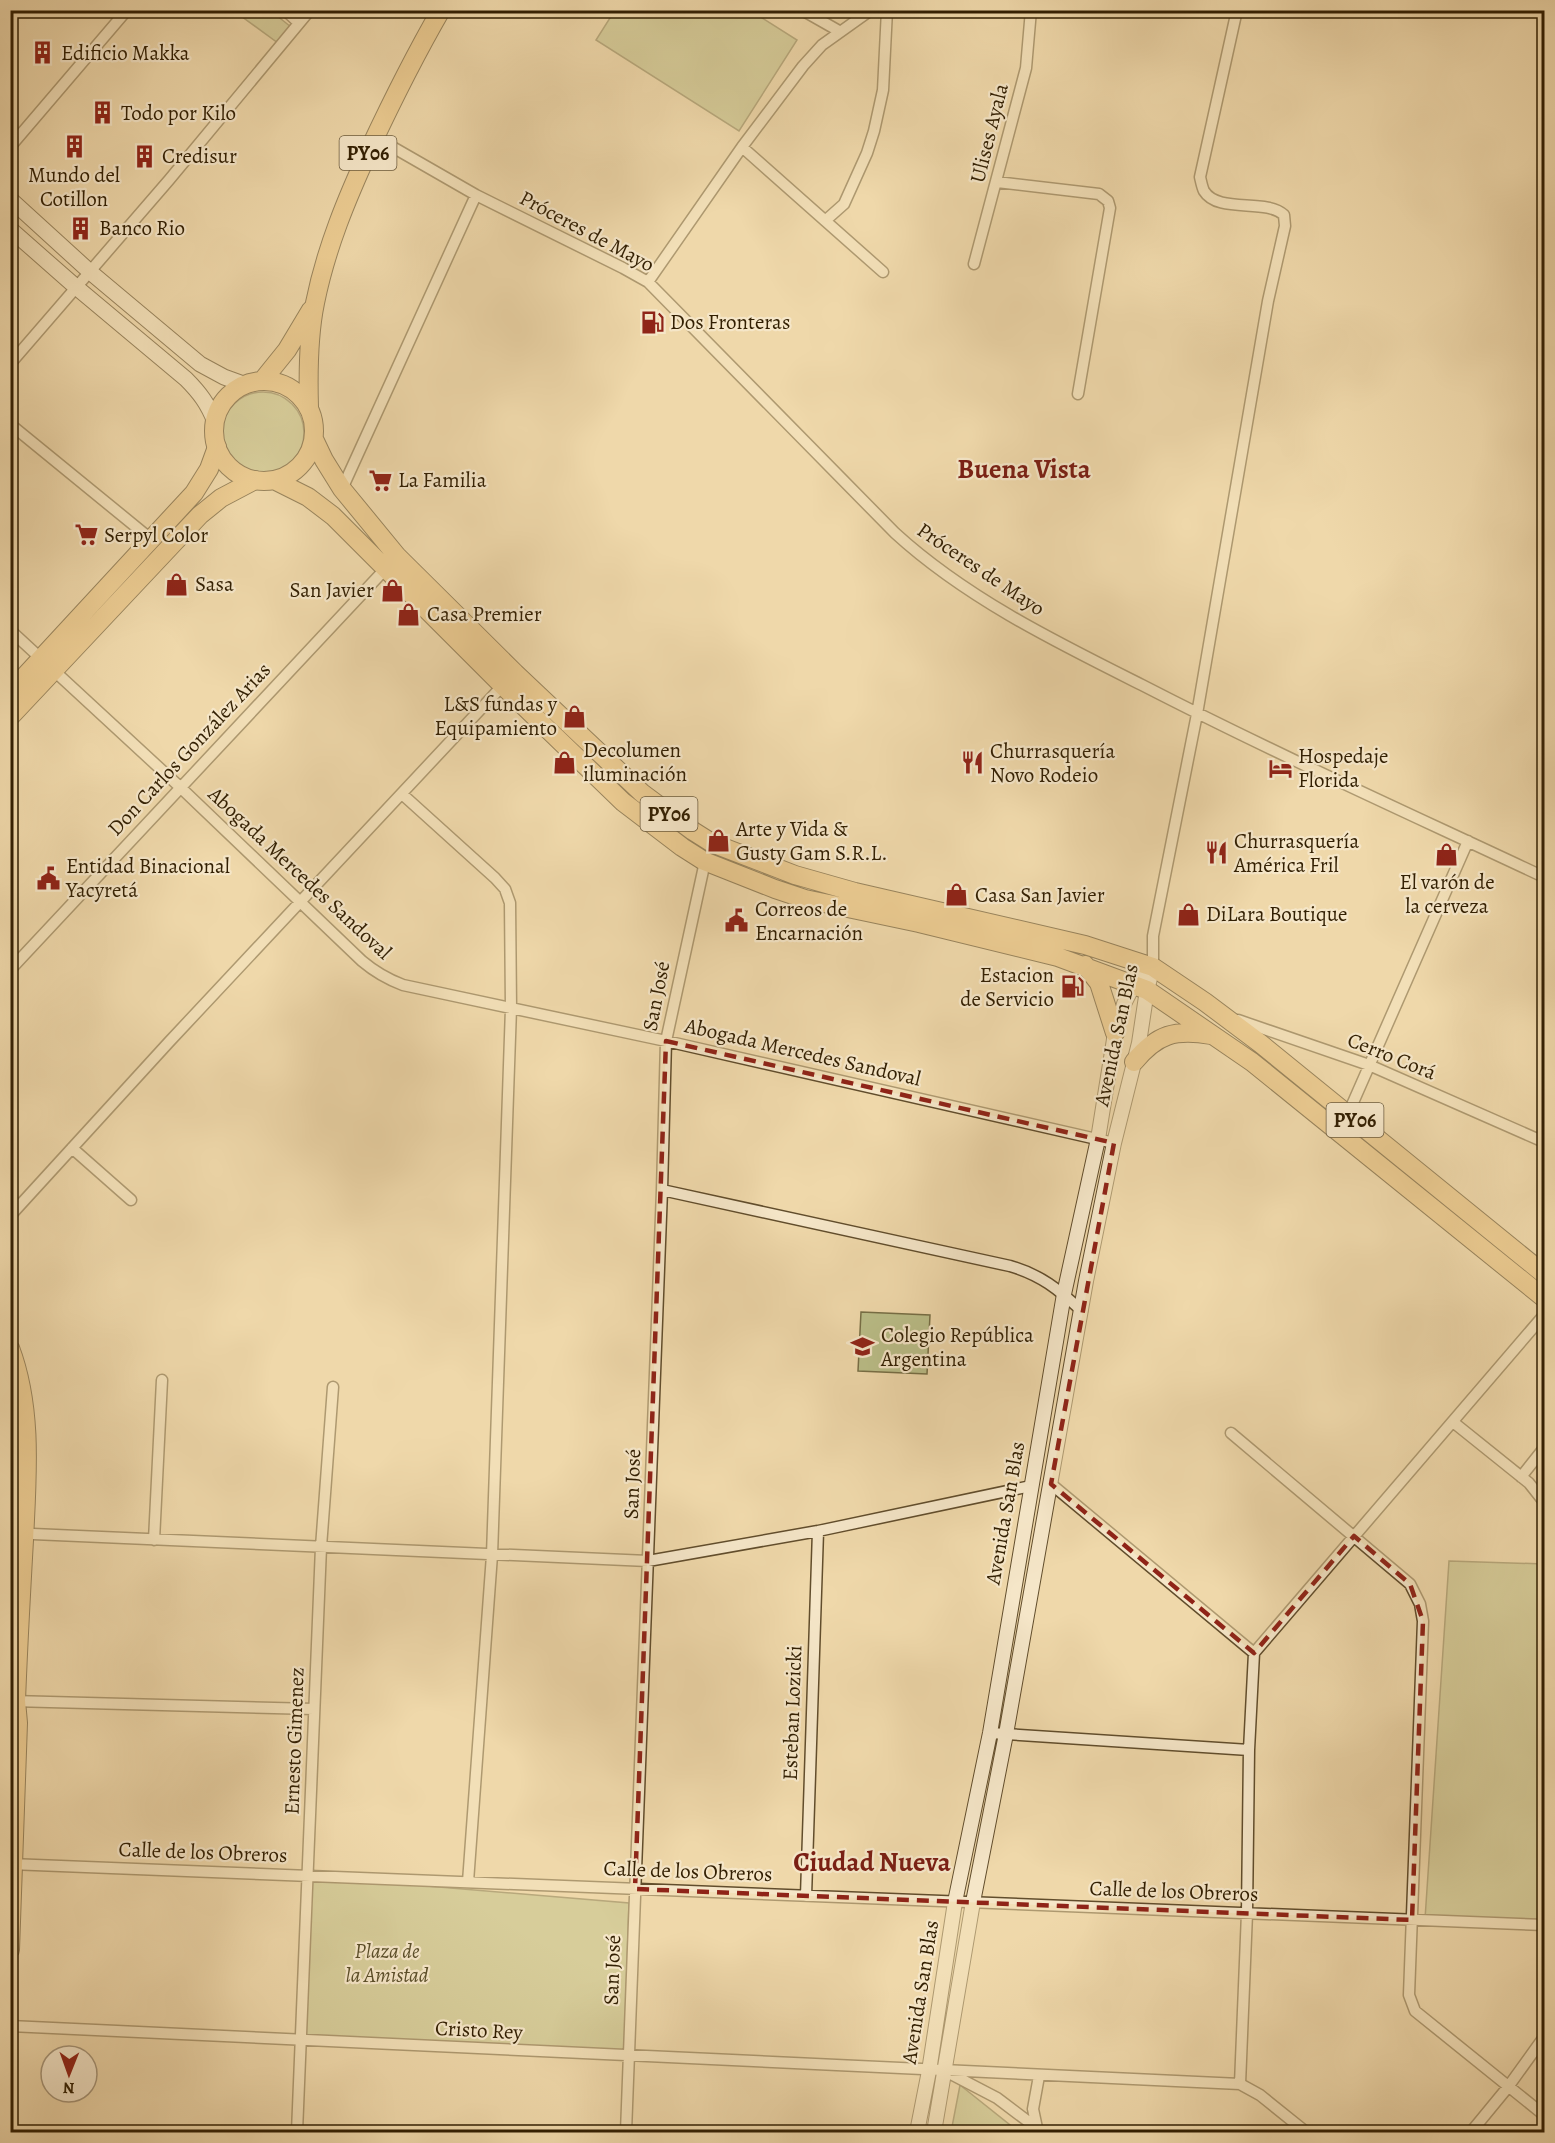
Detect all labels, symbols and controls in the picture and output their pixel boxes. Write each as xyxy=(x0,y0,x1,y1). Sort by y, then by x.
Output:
place label: Edificio Makka xyxy=(61,39,190,67)
building icon: Edificio Makka xyxy=(30,40,56,66)
street label: Ulises Ayala xyxy=(963,80,1015,186)
place label: Todo por Kilo xyxy=(121,99,236,127)
building icon: Todo por Kilo xyxy=(90,100,116,126)
building icon: Mundo del Cotillon xyxy=(61,134,87,160)
road number: PY06 xyxy=(340,136,397,170)
place label: Credisur xyxy=(162,142,237,170)
building icon: Credisur xyxy=(131,143,157,169)
place label: Mundo del Cotillon xyxy=(28,161,120,213)
street label: Próceres de Mayo xyxy=(515,184,659,278)
place label: Banco Rio xyxy=(99,214,185,242)
building icon: Banco Rio xyxy=(68,215,94,241)
place label: Dos Fronteras xyxy=(670,308,790,336)
fuel station icon: Dos Fronteras xyxy=(639,309,665,335)
district label: Buena Vista xyxy=(957,451,1091,487)
place label: La Familia xyxy=(398,466,487,494)
supermarket icon: La Familia xyxy=(367,467,393,493)
street label: Próceres de Mayo xyxy=(911,516,1051,622)
place label: Serpyl Color xyxy=(104,521,208,549)
supermarket icon: Serpyl Color xyxy=(73,522,99,548)
place label: Sasa xyxy=(195,570,234,598)
shop icon: Sasa xyxy=(164,571,190,597)
place label: San Javier xyxy=(289,576,374,604)
shop icon: San Javier xyxy=(379,577,405,603)
place label: Casa Premier xyxy=(427,600,542,628)
shop icon: Casa Premier xyxy=(396,601,422,627)
street label: Don Carlos González Arias xyxy=(101,656,277,842)
place label: L&S fundas y Equipamiento xyxy=(434,690,558,742)
shop icon: L&S fundas y Equipamiento xyxy=(562,703,588,729)
place label: Decolumen iluminación xyxy=(583,736,687,788)
place label: Churrasquería Novo Rodeio xyxy=(990,737,1115,789)
place label: Hospedaje Florida xyxy=(1298,742,1389,794)
shop icon: Decolumen iluminación xyxy=(552,749,578,775)
restaurant icon: Churrasquería Novo Rodeio xyxy=(959,750,985,776)
hotel icon: Hospedaje Florida xyxy=(1267,755,1293,781)
street label: Abogada Mercedes Sandoval xyxy=(201,780,398,966)
road number: PY06 xyxy=(640,797,698,831)
place label: Arte y Vida & Gusty Gam S.R.L. xyxy=(735,815,888,867)
place label: Churrasquería América Fril xyxy=(1233,827,1359,879)
shop icon: Arte y Vida & Gusty Gam S.R.L. xyxy=(705,828,731,854)
restaurant icon: Churrasquería América Fril xyxy=(1203,840,1229,866)
shop icon: El varón de la cerveza xyxy=(1434,841,1460,867)
place label: Entidad Binacional Yacyretá xyxy=(65,852,230,904)
public building icon: Entidad Binacional Yacyretá xyxy=(35,865,61,891)
place label: El varón de la cerveza xyxy=(1399,868,1495,920)
place label: Casa San Javier xyxy=(975,881,1105,909)
shop icon: Casa San Javier xyxy=(944,882,970,908)
place label: Correos de Encarnación xyxy=(755,895,863,947)
place label: DiLara Boutique xyxy=(1206,900,1348,928)
shop icon: DiLara Boutique xyxy=(1175,901,1201,927)
public building icon: Correos de Encarnación xyxy=(724,908,750,934)
street label: San José xyxy=(636,959,676,1033)
place label: Estacion de Servicio xyxy=(960,961,1054,1013)
street label: Avenida San Blas xyxy=(1087,961,1145,1110)
fuel station icon: Estacion de Servicio xyxy=(1059,974,1085,1000)
street label: Abogada Mercedes Sandoval xyxy=(681,1011,924,1093)
street label: Cerro Corá xyxy=(1343,1026,1441,1087)
road number: PY06 xyxy=(1326,1103,1384,1137)
place label: Colegio República Argentina xyxy=(880,1321,1034,1373)
school or university icon: Colegio República Argentina xyxy=(850,1334,876,1360)
street label: Avenida San Blas xyxy=(978,1439,1031,1588)
street label: San José xyxy=(617,1448,647,1520)
street label: Esteban Lozicki xyxy=(776,1645,808,1781)
street label: Ernesto Gimenez xyxy=(277,1667,311,1815)
street label: Calle de los Obreros xyxy=(118,1835,288,1869)
district label: Ciudad Nueva xyxy=(793,1844,951,1880)
street label: Calle de los Obreros xyxy=(603,1854,773,1888)
street label: Calle de los Obreros xyxy=(1089,1874,1259,1908)
street label: Avenida San Blas xyxy=(895,1918,945,2067)
street label: San José xyxy=(597,1934,627,2006)
park label: Plaza de la Amistad xyxy=(345,1937,429,1989)
street label: Cristo Rey xyxy=(434,2014,524,2046)
north arrow xyxy=(39,2044,99,2104)
text: N xyxy=(62,2077,75,2099)

